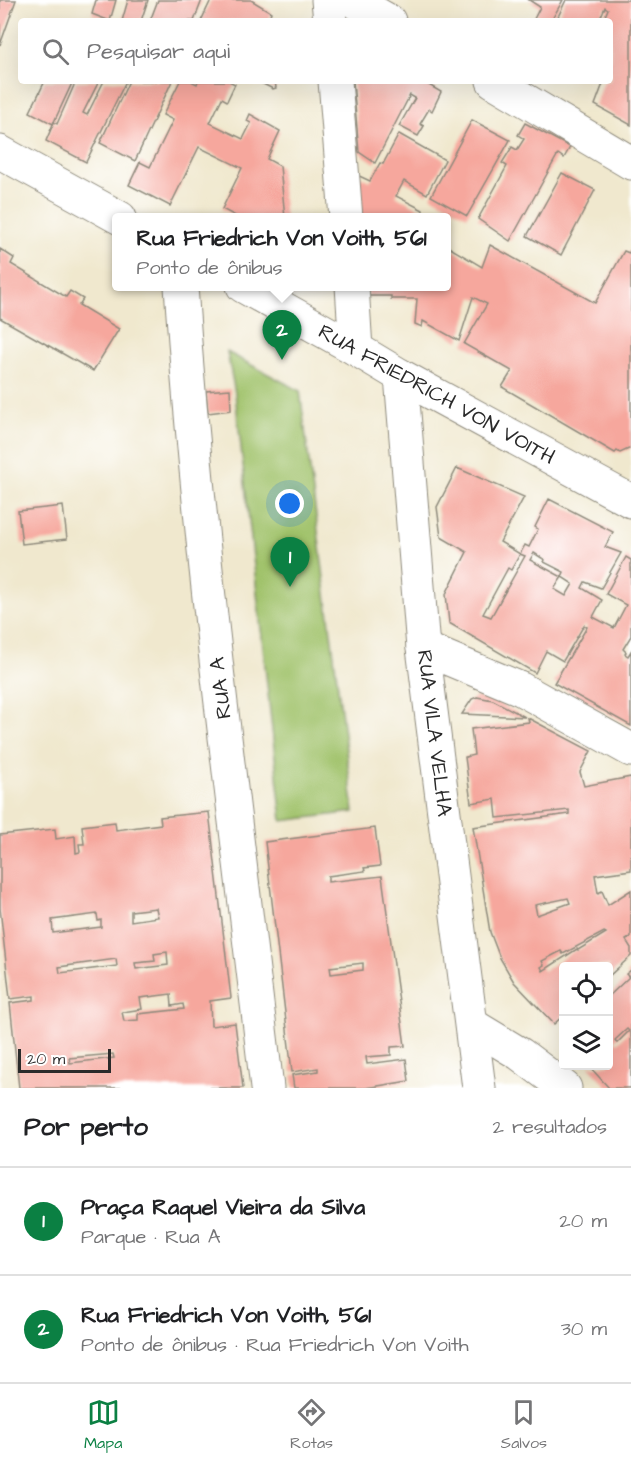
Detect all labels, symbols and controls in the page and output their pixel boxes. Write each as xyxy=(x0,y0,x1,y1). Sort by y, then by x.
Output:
search box xyxy=(18,18,613,84)
icon: search xyxy=(39,35,72,68)
text: Pesquisar aqui xyxy=(87,36,230,67)
popup xyxy=(112,213,451,291)
text: Rua Friedrich Von Voith, 561 xyxy=(137,223,427,254)
text: Ponto de ônibus xyxy=(137,254,283,282)
pin: 2 xyxy=(262,310,302,360)
street label: RUA FRIEDRICH VON VOITH xyxy=(313,317,561,472)
your location xyxy=(275,489,304,518)
pin: 1 xyxy=(270,538,310,587)
street label: RUA VILA VELHA xyxy=(410,648,459,819)
street label: RUA A xyxy=(202,655,239,721)
map controls xyxy=(559,962,613,1070)
button: locate xyxy=(559,962,613,1016)
button: layers xyxy=(559,1016,613,1070)
scale bar xyxy=(18,1046,111,1074)
text: 20 m xyxy=(27,1048,65,1070)
text: Por perto xyxy=(24,1109,148,1145)
text: 2 resultados xyxy=(493,1113,607,1141)
text: Praça Raquel Vieira da Silva xyxy=(81,1192,365,1223)
text: 1 xyxy=(42,1207,45,1235)
text: 20 m xyxy=(559,1207,607,1235)
text: Parque · Rua A xyxy=(81,1223,220,1251)
text: Rua Friedrich Von Voith, 561 xyxy=(81,1300,371,1331)
text: 2 xyxy=(38,1315,49,1343)
text: 30 m xyxy=(561,1315,607,1343)
text: Ponto de ônibus · Rua Friedrich Von Voith xyxy=(81,1331,469,1359)
tab: Mapa xyxy=(84,1396,122,1454)
tab: Rotas xyxy=(290,1396,333,1454)
tab: Salvos xyxy=(501,1396,547,1454)

